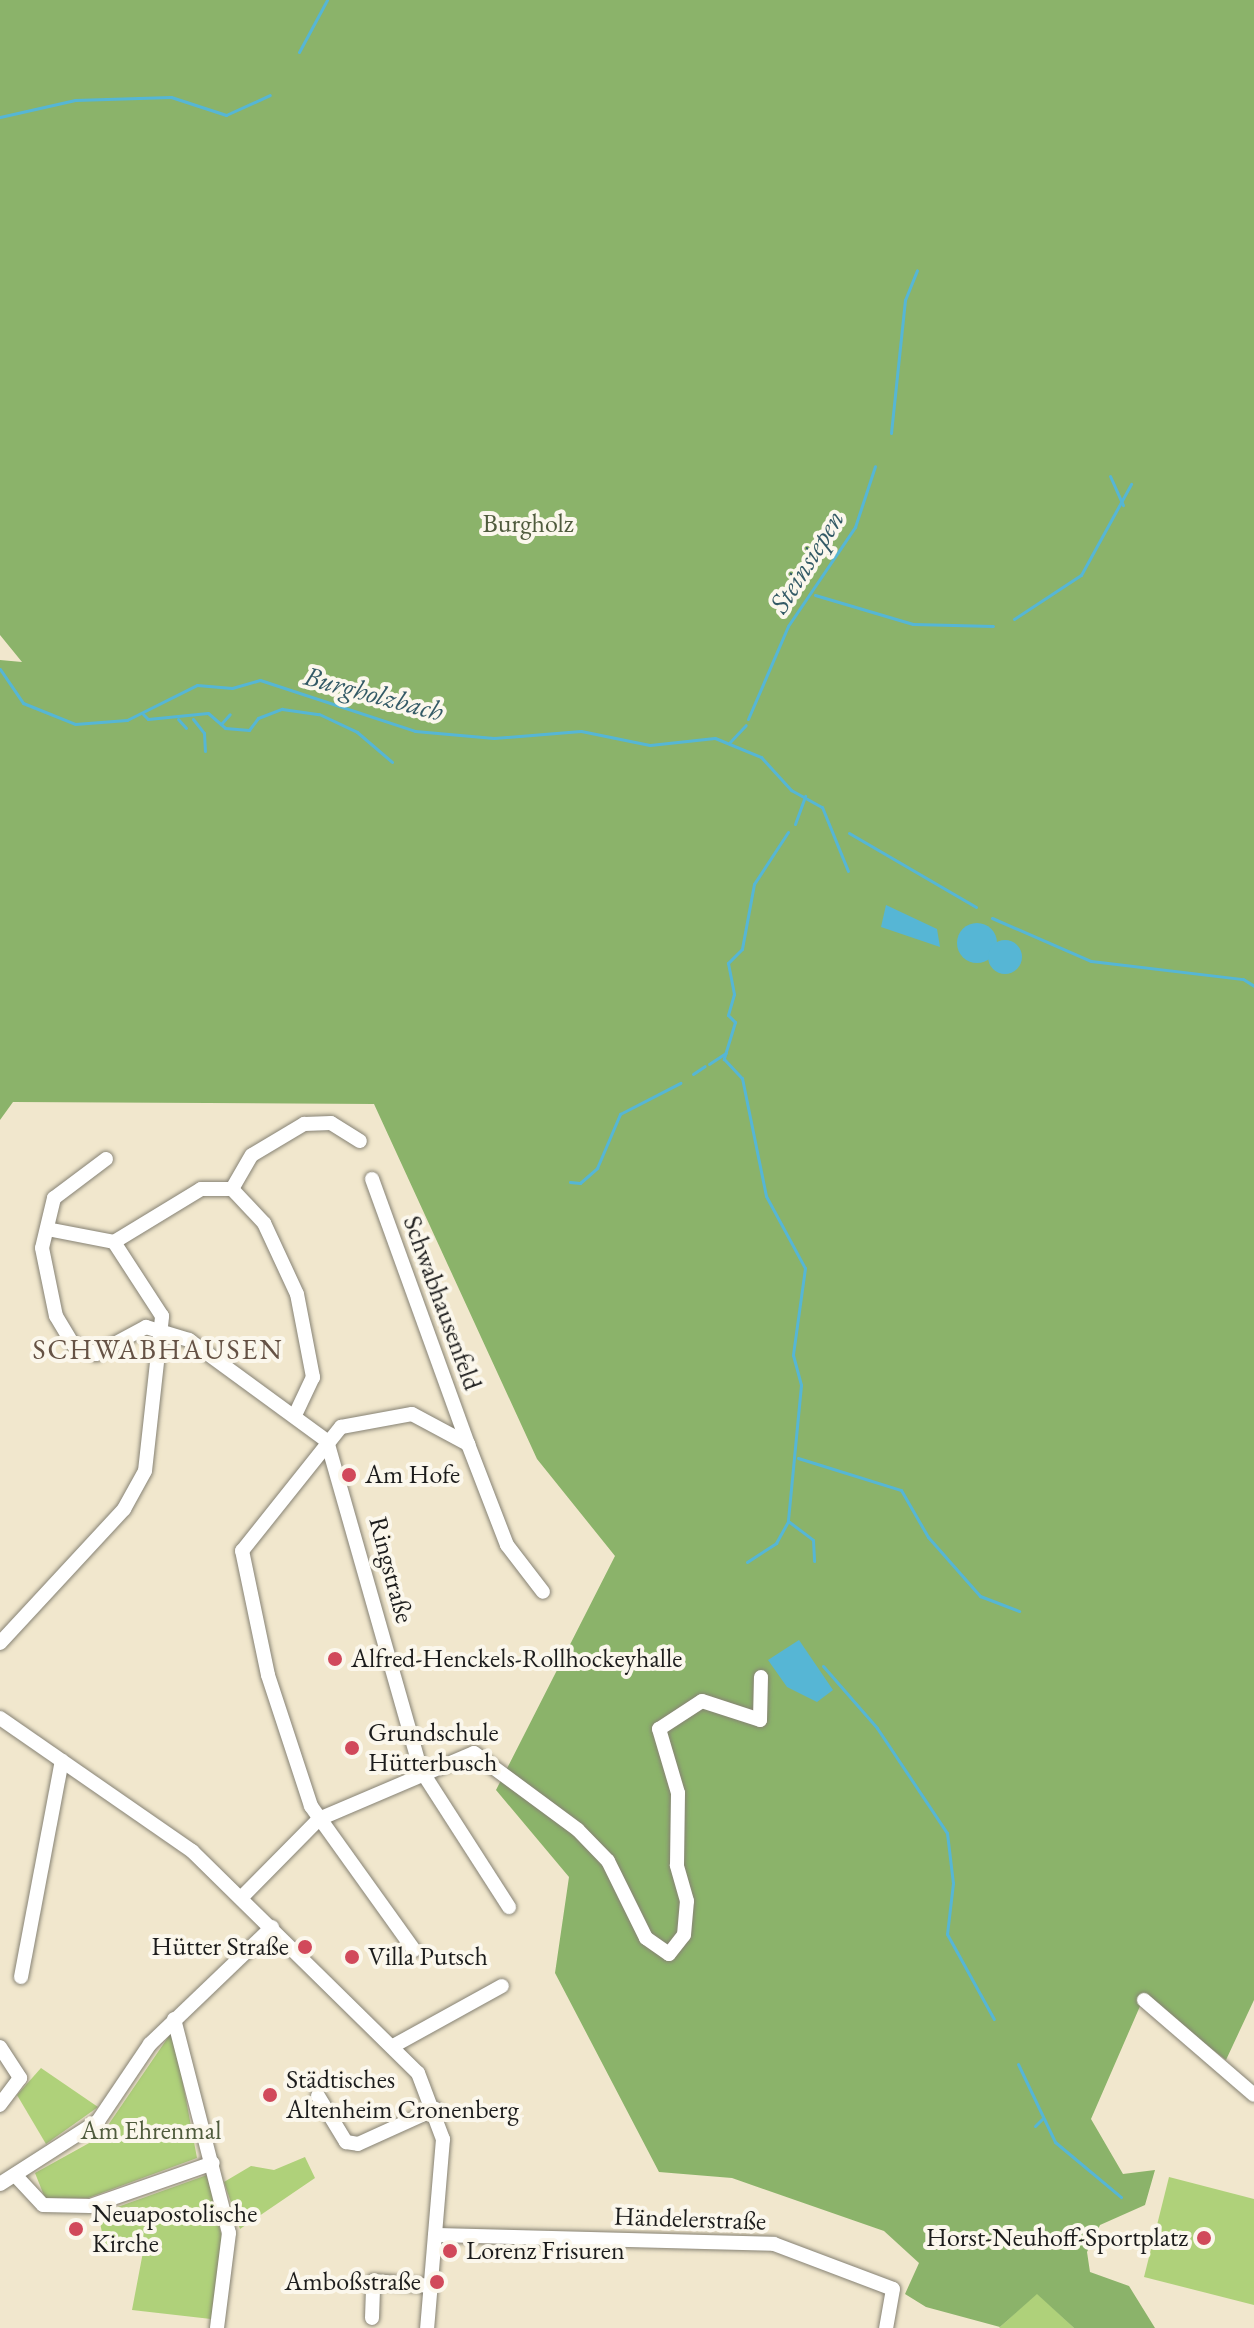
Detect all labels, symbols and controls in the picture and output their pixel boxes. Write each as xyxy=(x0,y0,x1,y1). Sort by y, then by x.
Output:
water label: Steinsiepen xyxy=(761,503,851,619)
park label: Burgholz xyxy=(483,508,573,540)
water label: Burgholzbach xyxy=(301,658,447,728)
street label: Schwabhausenfeld xyxy=(396,1212,488,1394)
district label: SCHWABHAUSEN xyxy=(32,1332,284,1366)
place label: Am Hofe xyxy=(365,1459,460,1491)
marker: Am Hofe xyxy=(340,1466,358,1484)
street label: Ringstraße xyxy=(362,1513,420,1627)
place label: Alfred-Henckels-Rollhockeyhalle xyxy=(351,1643,682,1675)
marker: Alfred-Henckels-Rollhockeyhalle xyxy=(326,1650,344,1668)
place label: Grundschule Hütterbusch xyxy=(368,1717,499,1778)
marker: Grundschule Hütterbusch xyxy=(343,1739,361,1757)
place label: Hütter Straße xyxy=(151,1931,289,1963)
marker: Hütter Straße xyxy=(296,1938,314,1956)
place label: Villa Putsch xyxy=(368,1941,488,1973)
marker: Villa Putsch xyxy=(343,1948,361,1966)
place label: Städtisches Altenheim Cronenberg xyxy=(286,2064,519,2126)
marker: Städtisches Altenheim Cronenberg xyxy=(261,2086,279,2104)
park label: Am Ehrenmal xyxy=(81,2115,221,2147)
place label: Neuapostolische Kirche xyxy=(92,2198,257,2260)
street label: Händelerstraße xyxy=(613,2201,767,2237)
marker: Neuapostolische Kirche xyxy=(67,2220,85,2238)
place label: Horst-Neuhoff-Sportplatz xyxy=(926,2222,1188,2254)
marker: Horst-Neuhoff-Sportplatz xyxy=(1195,2229,1213,2247)
place label: Lorenz Frisuren xyxy=(466,2235,625,2267)
marker: Lorenz Frisuren xyxy=(441,2242,459,2260)
place label: Amboßstraße xyxy=(285,2266,421,2298)
marker: Amboßstraße xyxy=(428,2273,446,2291)

